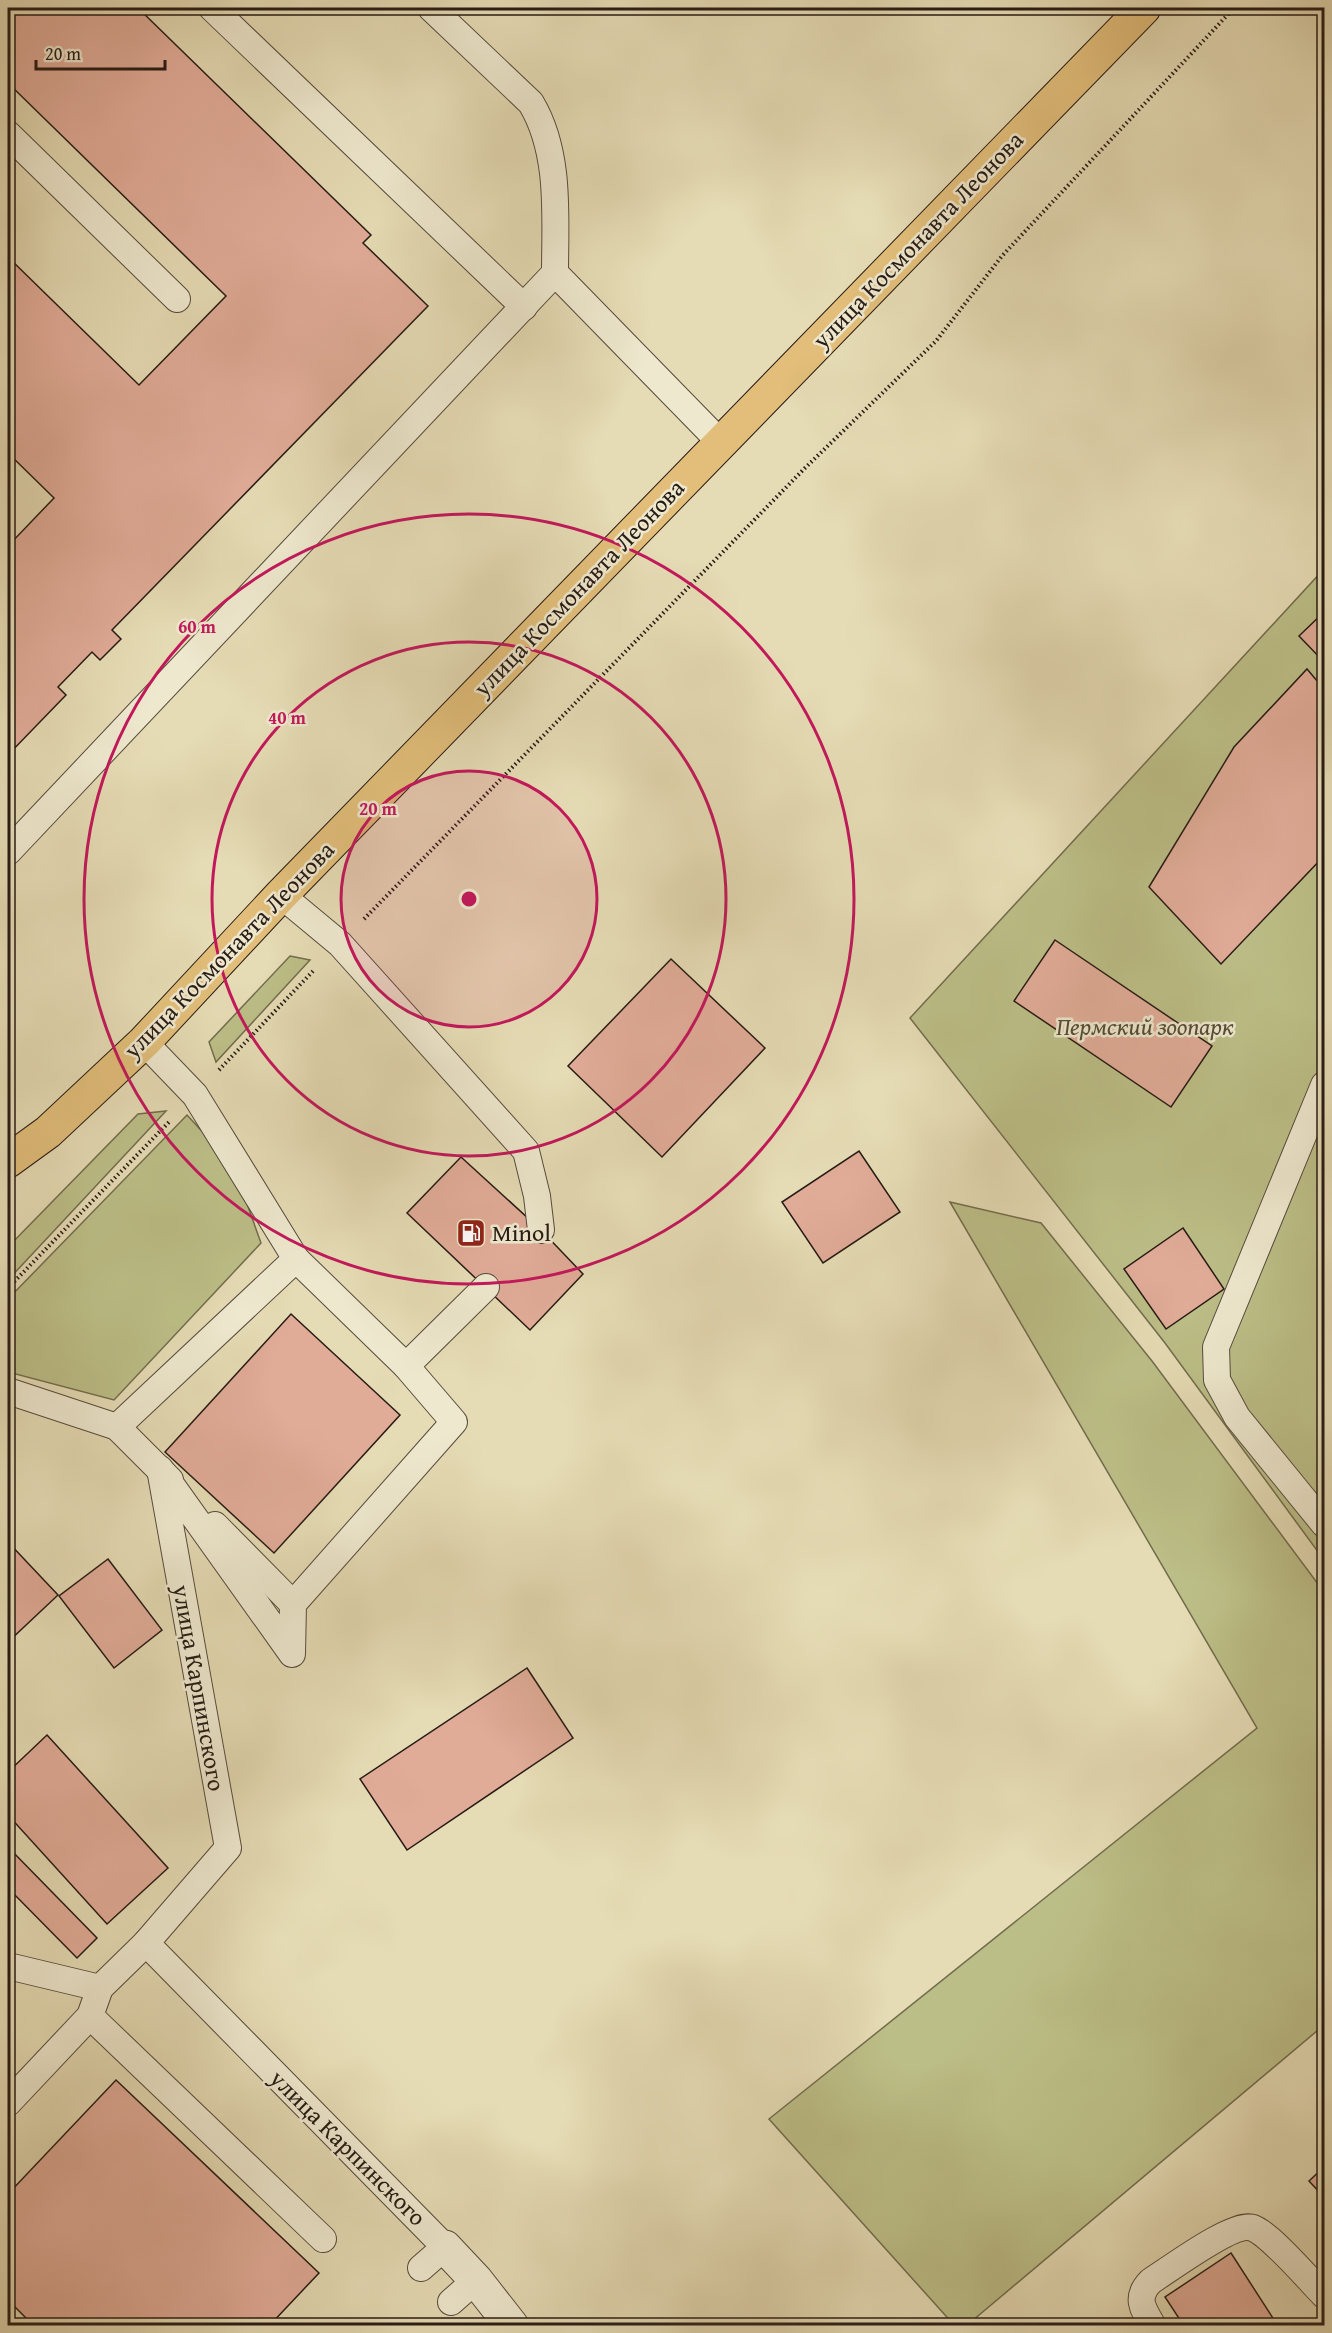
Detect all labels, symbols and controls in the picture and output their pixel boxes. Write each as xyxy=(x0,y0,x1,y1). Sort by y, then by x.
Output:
scale bar xyxy=(36,33,165,71)
text: 20 m xyxy=(45,40,81,67)
street label: улица Космонавта Леонова xyxy=(803,123,1032,357)
street label: улица Космонавта Леонова xyxy=(464,471,693,705)
text: 60 m xyxy=(178,613,217,640)
text: 40 m xyxy=(268,704,307,731)
text: 20 m xyxy=(359,795,398,822)
street label: улица Космонавта Леонова xyxy=(114,833,343,1067)
centre of rings xyxy=(459,889,479,909)
park label: Пермский зоопарк xyxy=(1056,1009,1234,1044)
place label: Minol xyxy=(492,1215,551,1250)
fuel station icon: Minol xyxy=(455,1217,487,1249)
street label: улица Карпинского xyxy=(164,1581,235,1794)
street label: улица Карпинского xyxy=(261,2061,435,2234)

